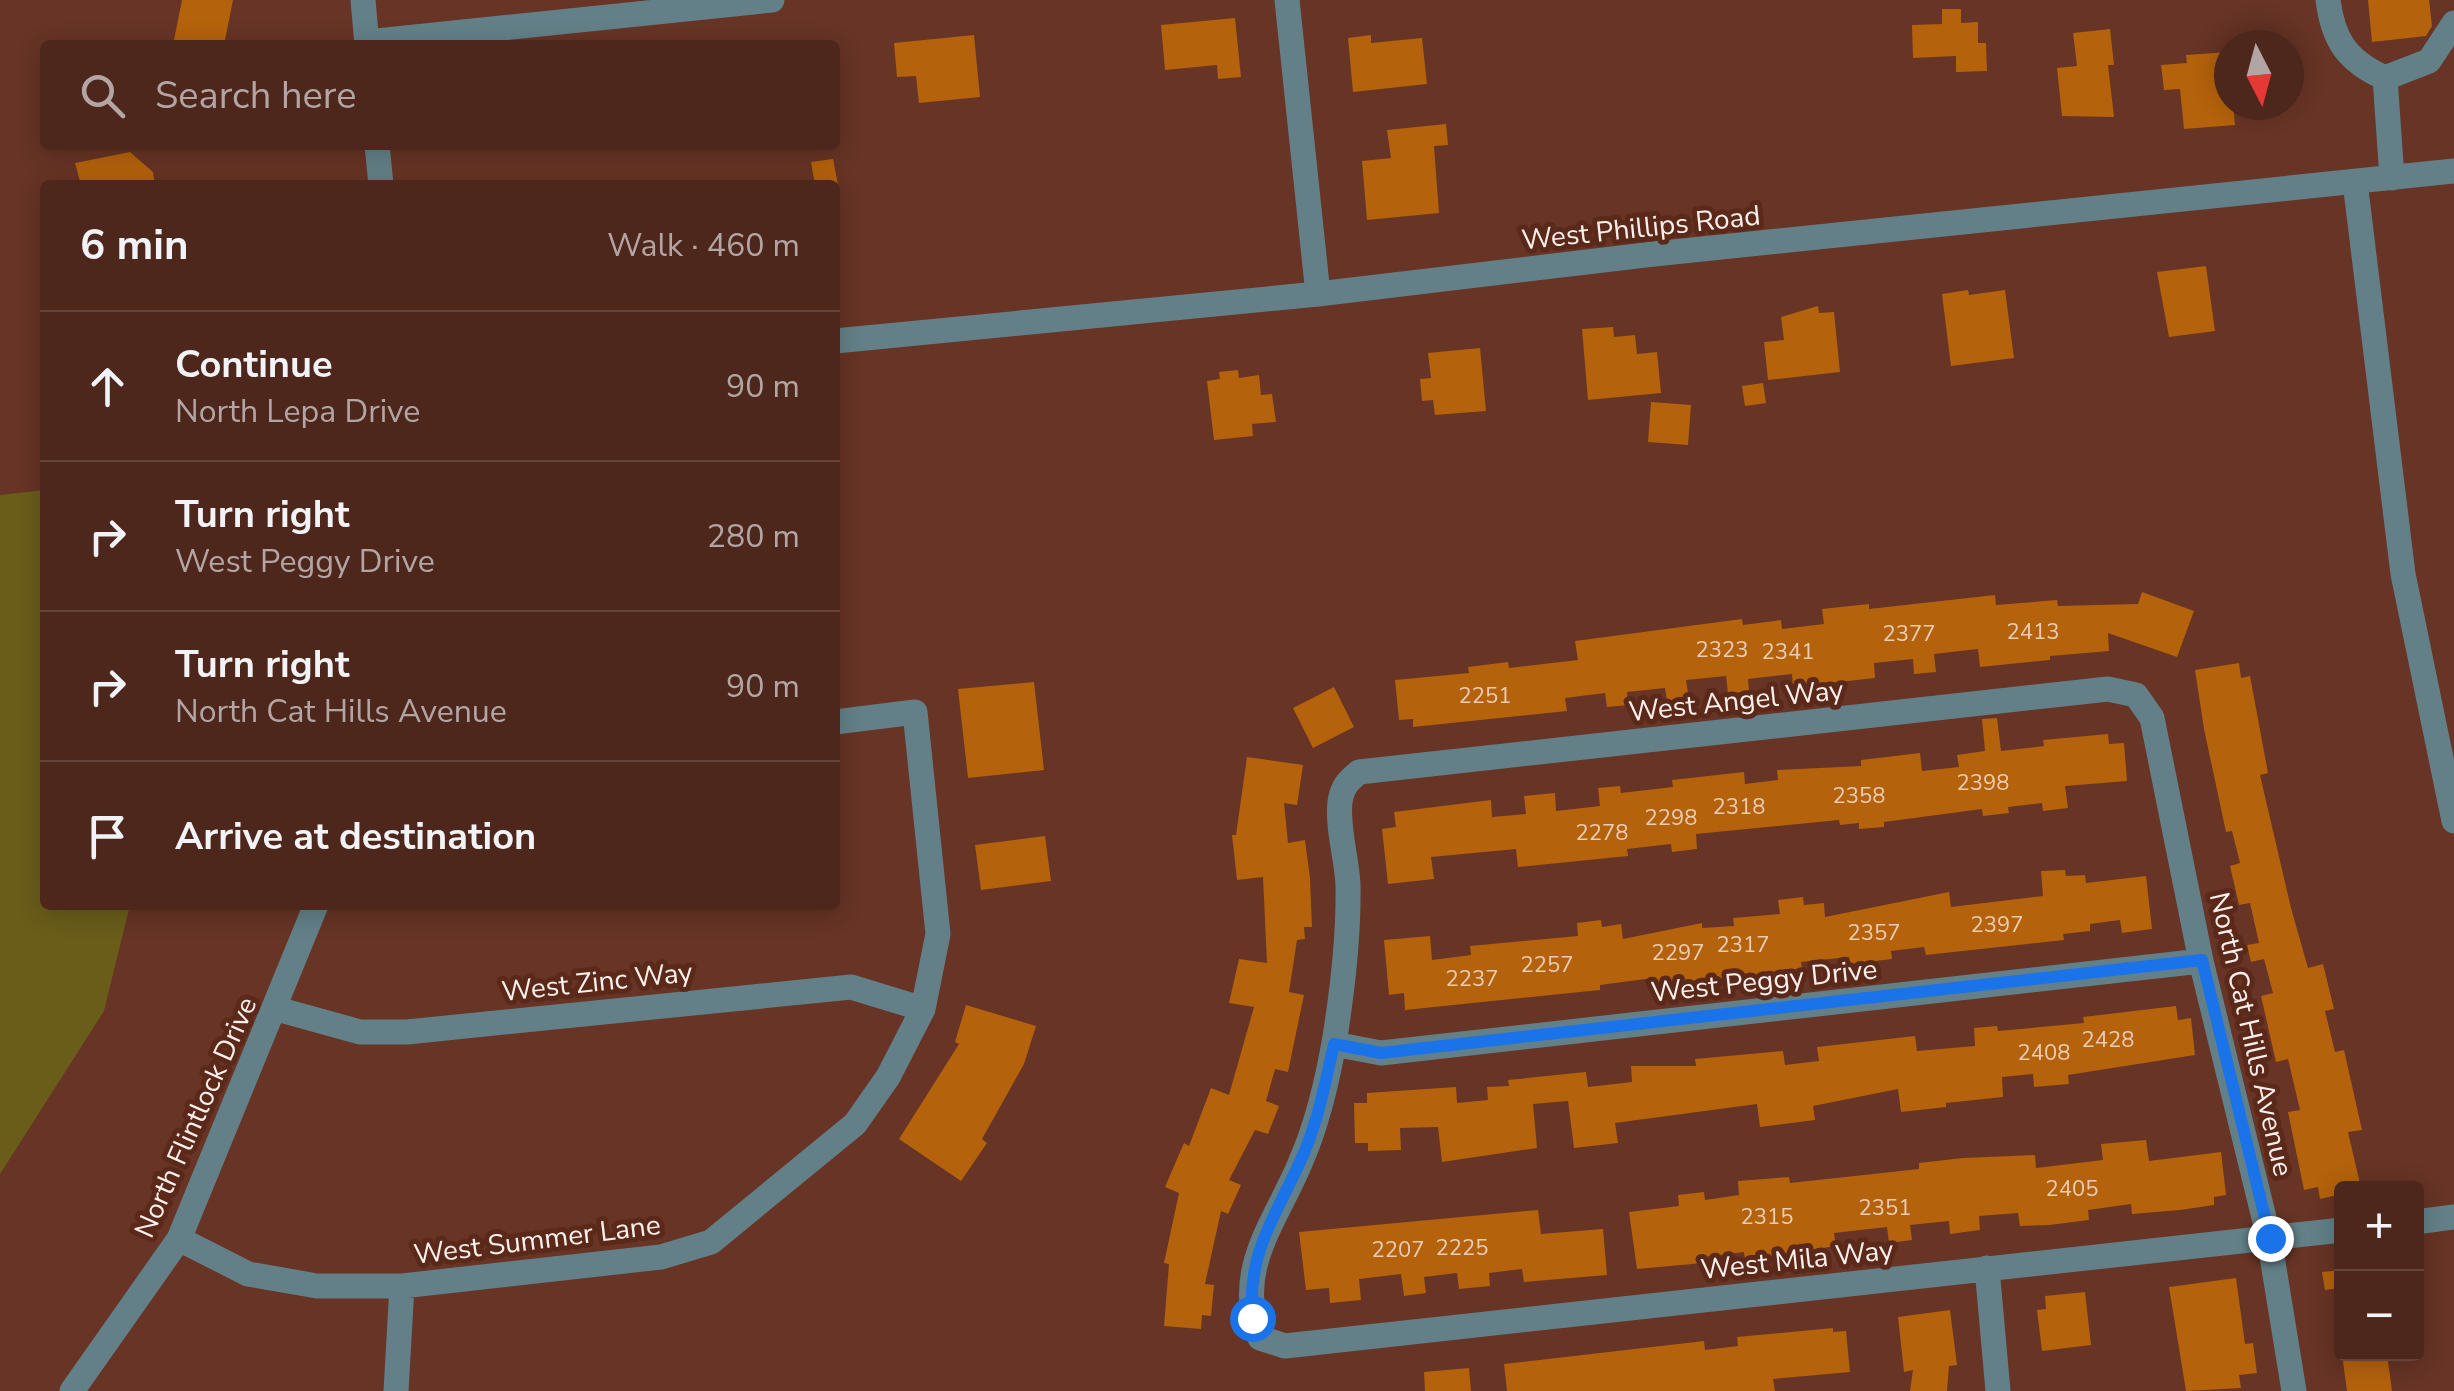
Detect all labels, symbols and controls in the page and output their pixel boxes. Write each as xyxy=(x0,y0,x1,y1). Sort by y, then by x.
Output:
north arrow xyxy=(2214,30,2304,120)
search box xyxy=(40,40,840,150)
icon: search xyxy=(75,68,130,123)
text: Search here xyxy=(155,70,356,121)
street label: West Phillips Road xyxy=(1520,197,1762,259)
text: 6 min xyxy=(80,217,189,274)
text: Walk · 460 m xyxy=(607,224,800,267)
text: Continue xyxy=(175,339,333,390)
icon: ahead xyxy=(80,359,135,414)
text: 90 m xyxy=(726,365,800,408)
text: North Lepa Drive xyxy=(175,390,420,433)
text: Turn right xyxy=(175,489,350,540)
icon: right xyxy=(80,509,135,564)
text: 280 m xyxy=(707,515,800,558)
text: West Peggy Drive xyxy=(175,540,435,583)
house number: 2413 xyxy=(2007,617,2059,647)
house number: 2377 xyxy=(1883,619,1935,649)
house number: 2323 xyxy=(1696,635,1748,665)
house number: 2341 xyxy=(1762,637,1814,667)
text: Turn right xyxy=(175,639,350,690)
icon: right xyxy=(80,659,135,714)
text: 90 m xyxy=(726,665,800,708)
street label: West Angel Way xyxy=(1627,671,1846,731)
house number: 2251 xyxy=(1459,681,1511,711)
text: North Cat Hills Avenue xyxy=(175,690,507,733)
house number: 2398 xyxy=(1957,768,2009,798)
house number: 2358 xyxy=(1833,781,1885,811)
house number: 2318 xyxy=(1713,792,1765,822)
house number: 2298 xyxy=(1645,803,1697,833)
icon: arrive xyxy=(80,809,135,864)
text: Arrive at destination xyxy=(175,811,536,862)
house number: 2278 xyxy=(1576,818,1628,848)
street label: North Cat Hills Avenue xyxy=(2200,888,2302,1180)
house number: 2397 xyxy=(1971,910,2023,940)
house number: 2357 xyxy=(1848,918,1900,948)
house number: 2317 xyxy=(1717,930,1769,960)
house number: 2297 xyxy=(1652,938,1704,968)
house number: 2257 xyxy=(1521,950,1573,980)
street label: West Peggy Drive xyxy=(1649,950,1879,1012)
street label: West Zinc Way xyxy=(500,953,695,1011)
house number: 2237 xyxy=(1446,964,1498,994)
street label: North Flintlock Drive xyxy=(126,991,266,1244)
house number: 2428 xyxy=(2082,1025,2134,1055)
house number: 2408 xyxy=(2018,1038,2070,1068)
house number: 2405 xyxy=(2046,1174,2098,1204)
map controls xyxy=(2334,1181,2424,1361)
button: + xyxy=(2334,1181,2424,1271)
house number: 2351 xyxy=(1859,1193,1911,1223)
house number: 2315 xyxy=(1741,1202,1793,1232)
street label: West Summer Lane xyxy=(412,1206,663,1274)
route end xyxy=(2248,1216,2294,1262)
street label: West Mila Way xyxy=(1699,1231,1896,1289)
house number: 2225 xyxy=(1436,1233,1488,1263)
house number: 2207 xyxy=(1372,1235,1424,1265)
button: − xyxy=(2334,1271,2424,1361)
route start xyxy=(1230,1296,1276,1342)

